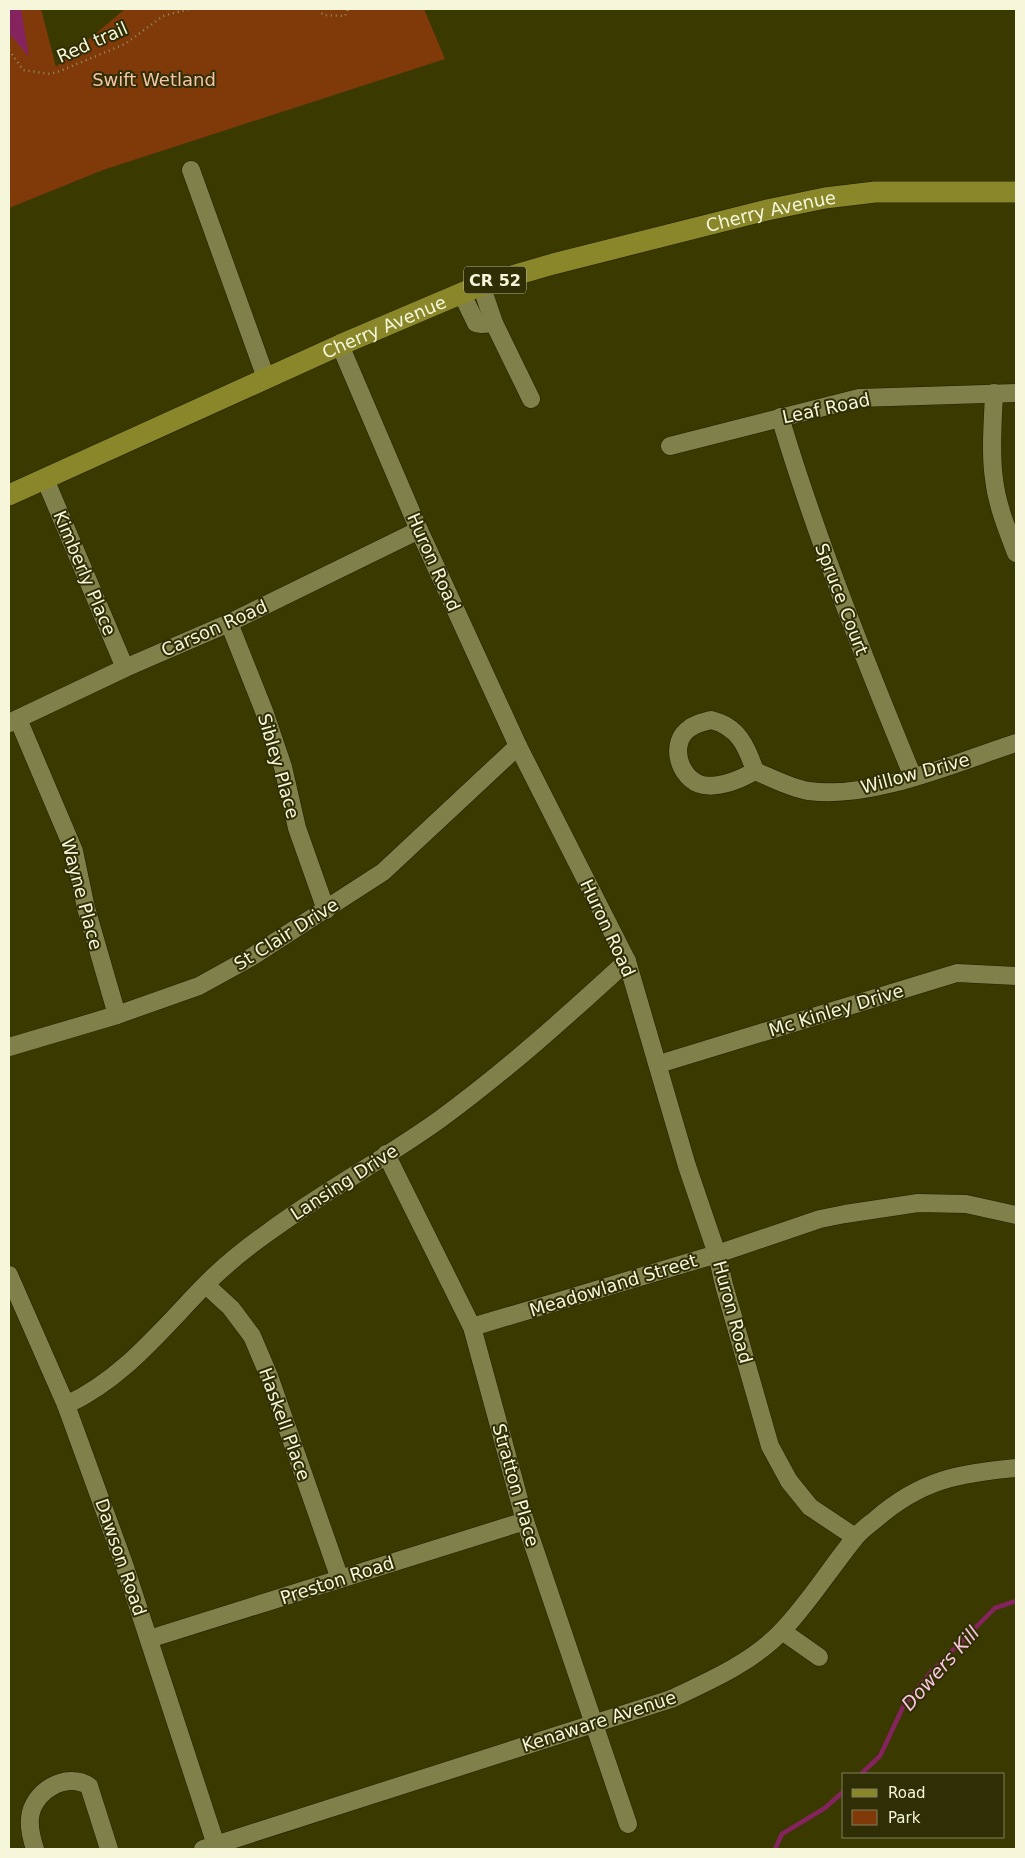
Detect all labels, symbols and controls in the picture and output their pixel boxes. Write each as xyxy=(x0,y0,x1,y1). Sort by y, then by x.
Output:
street label: Red trail xyxy=(53,17,131,67)
park label: Swift Wetland xyxy=(92,69,216,90)
street label: Cherry Avenue xyxy=(704,186,837,236)
road number: CR 52 xyxy=(464,266,526,294)
street label: Cherry Avenue xyxy=(318,291,449,362)
street label: Leaf Road xyxy=(780,388,872,428)
street label: Kimberly Place xyxy=(49,507,121,639)
street label: Huron Road xyxy=(403,510,465,614)
street label: Spruce Court xyxy=(811,540,873,658)
street label: Carson Road xyxy=(158,595,270,661)
street label: Sibley Place xyxy=(254,711,304,821)
street label: Willow Drive xyxy=(858,748,972,798)
street label: Wayne Place xyxy=(57,836,107,952)
street label: Huron Road xyxy=(576,876,640,980)
street label: St Clair Drive xyxy=(230,894,342,974)
street label: Mc Kinley Drive xyxy=(766,980,906,1040)
street label: Lansing Drive xyxy=(287,1140,401,1224)
street label: Meadowland Street xyxy=(527,1250,699,1320)
street label: Huron Road xyxy=(709,1258,757,1366)
street label: Haskell Place xyxy=(255,1365,315,1483)
street label: Stratton Place xyxy=(488,1421,544,1549)
street label: Dawson Road xyxy=(91,1496,151,1618)
street label: Preston Road xyxy=(277,1552,397,1608)
water label: Dowers Kill xyxy=(897,1621,984,1715)
street label: Kenaware Avenue xyxy=(519,1686,679,1756)
legend xyxy=(842,1773,1005,1838)
text: Road xyxy=(888,1784,926,1802)
text: Park xyxy=(888,1809,921,1827)

